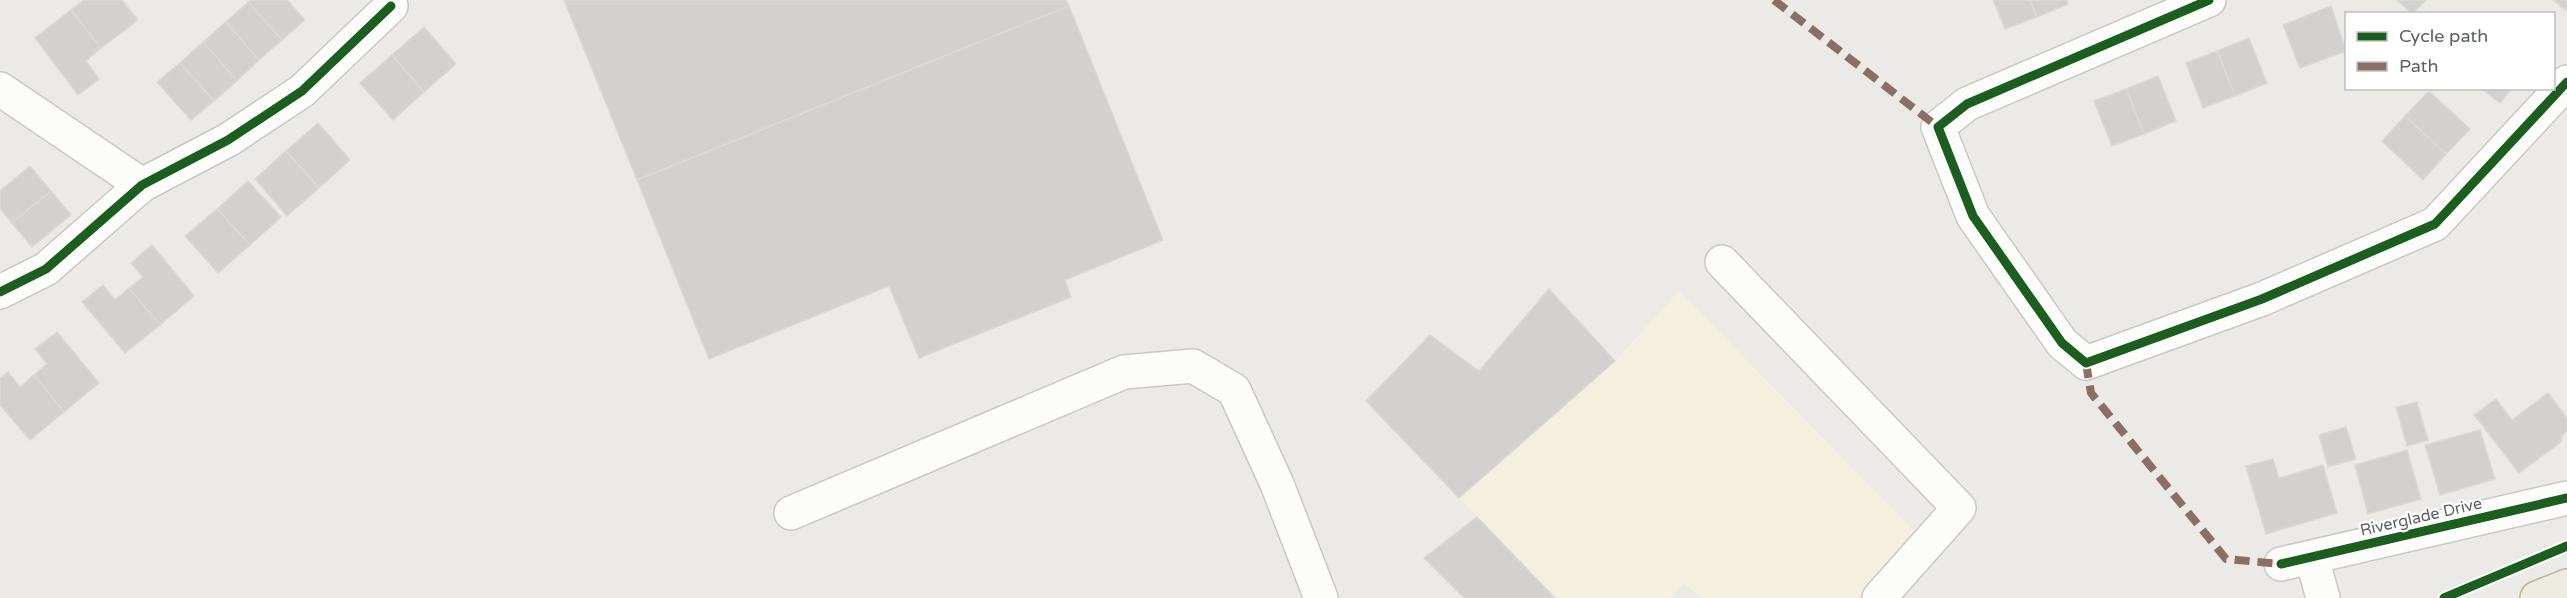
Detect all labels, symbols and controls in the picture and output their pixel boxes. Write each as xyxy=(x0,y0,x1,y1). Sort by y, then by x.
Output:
legend xyxy=(2345,12,2555,90)
text: Cycle path xyxy=(2399,25,2488,47)
text: Path xyxy=(2399,55,2438,77)
street label: Riverglade Drive xyxy=(2358,493,2484,541)

